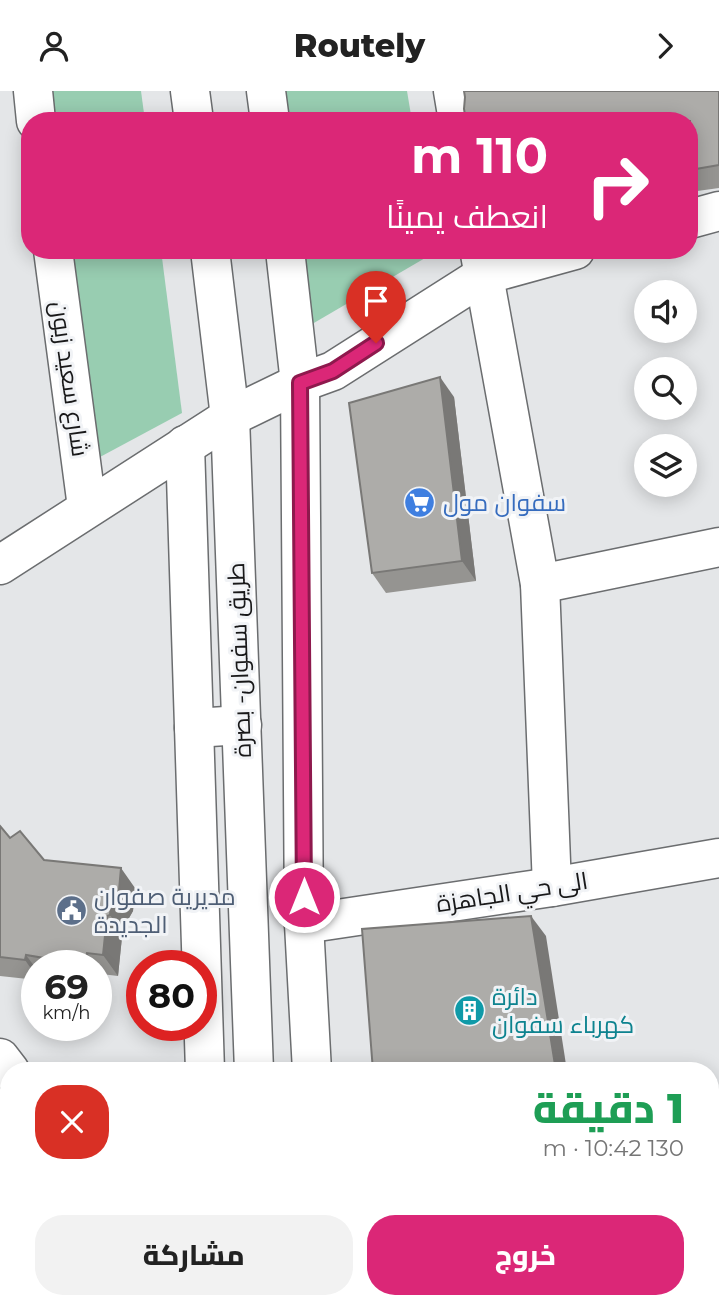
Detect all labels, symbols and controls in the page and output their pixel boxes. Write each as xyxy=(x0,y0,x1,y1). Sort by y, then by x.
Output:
text: Routely xyxy=(294,26,425,65)
icon: person xyxy=(35,27,73,65)
icon: forward xyxy=(646,27,684,65)
text: 110 m xyxy=(411,126,548,185)
icon: right xyxy=(572,140,663,231)
text: انعطف يمينًا xyxy=(386,197,548,236)
pin xyxy=(346,271,406,343)
map controls xyxy=(634,280,697,497)
button: sound xyxy=(634,280,697,343)
icon: arrive xyxy=(357,282,395,320)
street label: شارع سعيد زبون xyxy=(43,299,95,459)
button: search xyxy=(634,357,697,420)
button: layers xyxy=(634,434,697,497)
supermarket icon: سفوان مول xyxy=(403,485,437,519)
place label: سفوان مول xyxy=(443,488,566,517)
street label: طريق سفوان- بصرة xyxy=(221,562,258,758)
position arrow xyxy=(267,860,341,934)
street label: الى حي الجاهزة xyxy=(434,866,591,923)
place label: مديرية صفوان الجديدة xyxy=(94,882,236,939)
public building icon: مديرية صفوان الجديدة xyxy=(54,893,88,927)
speed limit sign: 80 xyxy=(126,950,217,1041)
text: 69 xyxy=(44,965,89,1008)
place label: دائرة كهرباء سفوان xyxy=(492,982,634,1039)
building icon: دائرة كهرباء سفوان xyxy=(452,993,486,1027)
text: km/h xyxy=(42,1002,91,1024)
text: 1 دقيقة xyxy=(533,1082,684,1134)
button: close xyxy=(35,1085,109,1159)
text: 130 m · 10:42 xyxy=(543,1134,684,1162)
button: مشاركة xyxy=(35,1215,353,1295)
button: خروج xyxy=(367,1215,684,1295)

